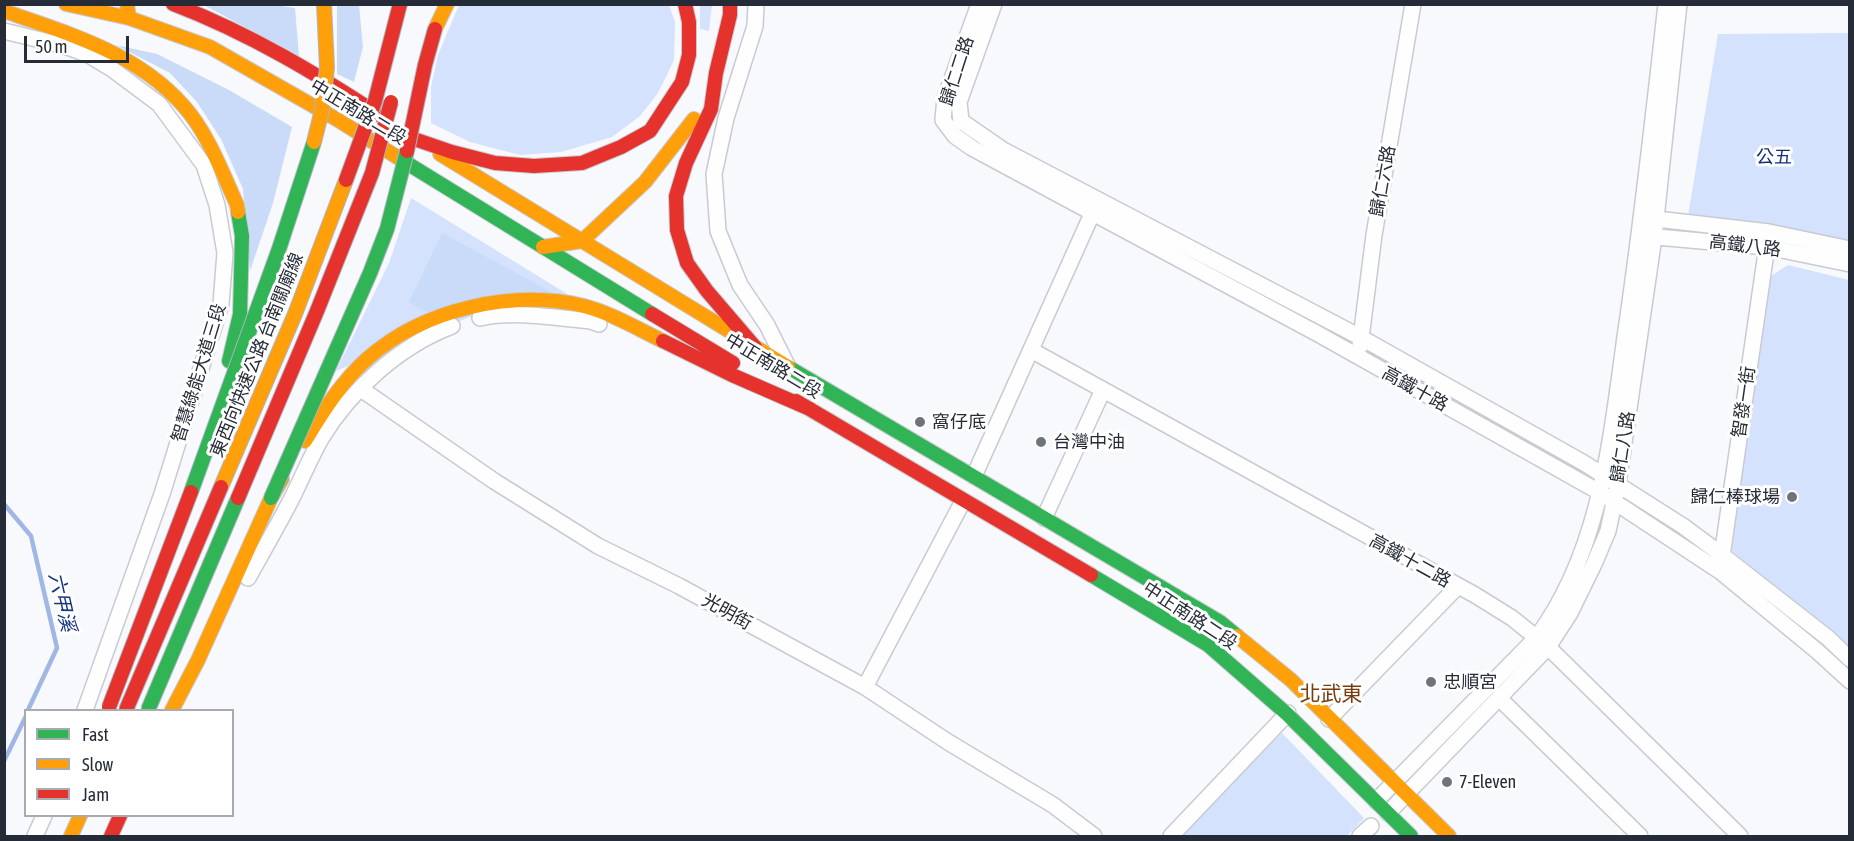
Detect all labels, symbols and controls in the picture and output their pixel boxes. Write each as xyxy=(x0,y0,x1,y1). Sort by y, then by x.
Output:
scale bar xyxy=(27,24,132,62)
street label: 歸仁二路 xyxy=(936,33,978,109)
text: 50 m xyxy=(35,36,67,57)
street label: 中正南路二段 xyxy=(306,75,410,149)
street label: 歸仁六路 xyxy=(1366,144,1400,218)
park label: 公五 xyxy=(1756,146,1792,168)
street label: 高鐵八路 xyxy=(1708,231,1782,261)
street label: 東西向快速公路 台南關廟線 xyxy=(206,250,308,460)
street label: 智慧綠能大道三段 xyxy=(168,301,230,445)
street label: 中正南路二段 xyxy=(721,329,825,403)
street label: 高鐵十路 xyxy=(1378,362,1452,416)
street label: 智發一街 xyxy=(1728,365,1760,439)
street label: 歸仁八路 xyxy=(1607,410,1639,484)
place label: 窩仔底 xyxy=(932,411,986,433)
marker: 窩仔底 xyxy=(913,415,927,429)
place label: 台灣中油 xyxy=(1053,431,1125,453)
marker: 台灣中油 xyxy=(1034,435,1048,449)
place label: 歸仁棒球場 xyxy=(1690,486,1780,508)
marker: 歸仁棒球場 xyxy=(1785,490,1799,504)
street label: 高鐵十二路 xyxy=(1365,530,1455,592)
water label: 六甲溪 xyxy=(44,570,80,634)
street label: 中正南路二段 xyxy=(1139,578,1241,654)
street label: 光明街 xyxy=(698,589,756,635)
place label: 忠順宮 xyxy=(1443,671,1497,693)
marker: 忠順宮 xyxy=(1424,675,1438,689)
district label: 北武東 xyxy=(1300,681,1362,707)
legend xyxy=(24,709,234,817)
text: Fast xyxy=(82,724,109,745)
text: Slow xyxy=(82,754,113,775)
place label: 7-Eleven xyxy=(1459,771,1516,793)
marker: 7-Eleven xyxy=(1440,775,1454,789)
text: Jam xyxy=(82,784,109,805)

